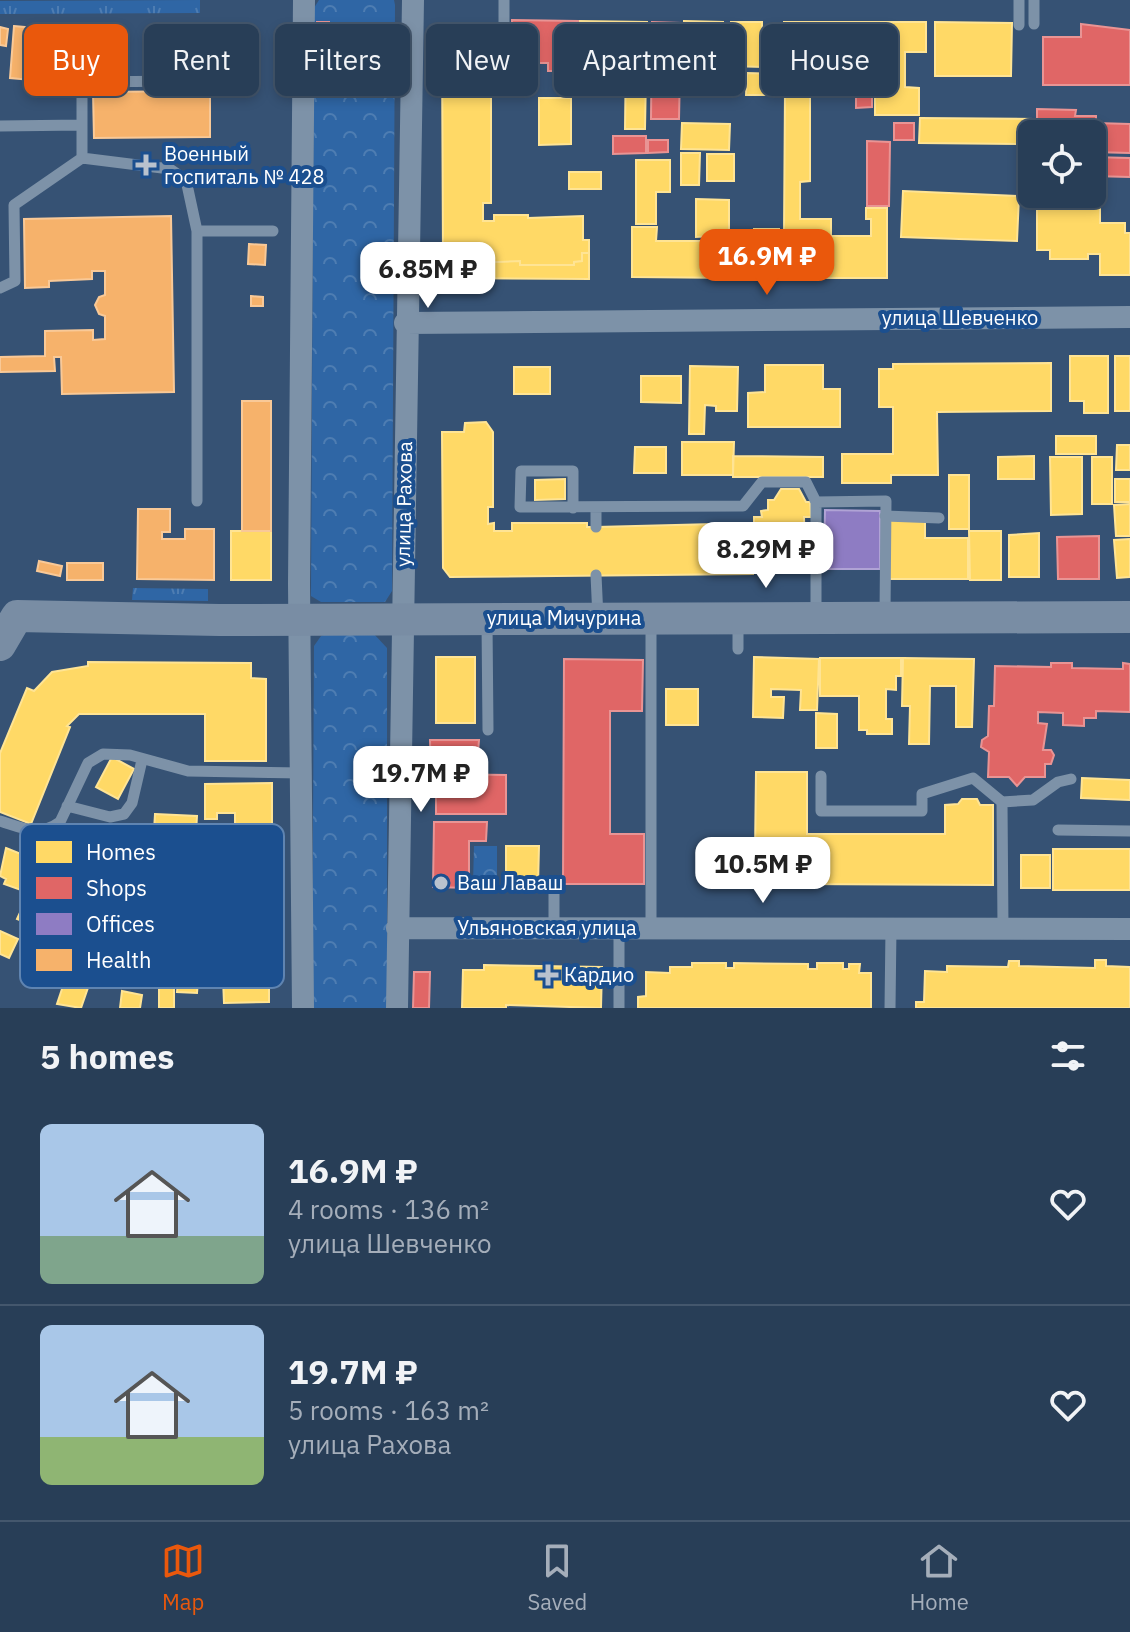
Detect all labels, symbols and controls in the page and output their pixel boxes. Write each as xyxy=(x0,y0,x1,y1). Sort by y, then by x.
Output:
chip: Buy xyxy=(24,24,128,96)
chip: Rent xyxy=(144,24,259,96)
chip: Filters xyxy=(275,24,410,96)
chip: New xyxy=(426,24,538,96)
chip: Apartment xyxy=(554,24,745,96)
chip: House xyxy=(761,24,898,96)
map controls xyxy=(1018,120,1106,208)
button: locate xyxy=(1018,120,1106,208)
place label: Военный госпиталь № 428 xyxy=(164,140,325,190)
marker: Военный госпиталь № 428 xyxy=(135,154,157,176)
pin: 16.9M ₽ xyxy=(693,229,841,297)
text: 16.9M ₽ xyxy=(717,238,817,272)
pin: 6.85M ₽ xyxy=(354,242,502,310)
text: 6.85M ₽ xyxy=(378,251,478,285)
street label: улица Шевченко xyxy=(882,304,1038,331)
street label: улица Рахова xyxy=(389,441,418,567)
pin: 8.29M ₽ xyxy=(692,522,840,590)
text: 8.29M ₽ xyxy=(716,531,816,565)
street label: улица Мичурина xyxy=(487,604,642,631)
pin: 19.7M ₽ xyxy=(347,746,495,814)
text: 19.7M ₽ xyxy=(371,755,471,789)
legend xyxy=(20,824,284,988)
text: Homes xyxy=(86,837,156,866)
pin: 10.5M ₽ xyxy=(689,837,837,905)
text: 10.5M ₽ xyxy=(713,846,813,880)
place label: Ваш Лаваш xyxy=(457,869,563,896)
text: Shops xyxy=(86,873,147,902)
marker: Ваш Лаваш xyxy=(432,874,450,892)
text: Offices xyxy=(86,909,155,938)
street label: Ульяновская улица xyxy=(457,914,637,941)
text: Health xyxy=(86,945,151,974)
place label: Кардио xyxy=(564,961,634,988)
marker: Кардио xyxy=(539,966,557,984)
text: 5 homes xyxy=(40,1034,175,1078)
icon: filters xyxy=(1046,1034,1090,1078)
text: 16.9M ₽ xyxy=(288,1148,418,1192)
icon: home xyxy=(104,1156,200,1252)
icon: heart xyxy=(1046,1182,1090,1226)
text: 4 rooms · 136 m² xyxy=(288,1192,489,1226)
text: улица Шевченко xyxy=(288,1226,492,1260)
text: 19.7M ₽ xyxy=(288,1349,418,1393)
icon: home xyxy=(104,1357,200,1453)
icon: heart xyxy=(1046,1383,1090,1427)
text: 5 rooms · 163 m² xyxy=(288,1393,489,1427)
text: улица Рахова xyxy=(288,1427,451,1461)
tab: Map xyxy=(161,1539,205,1616)
tab: Saved xyxy=(527,1539,587,1616)
tab: Home xyxy=(910,1539,969,1616)

